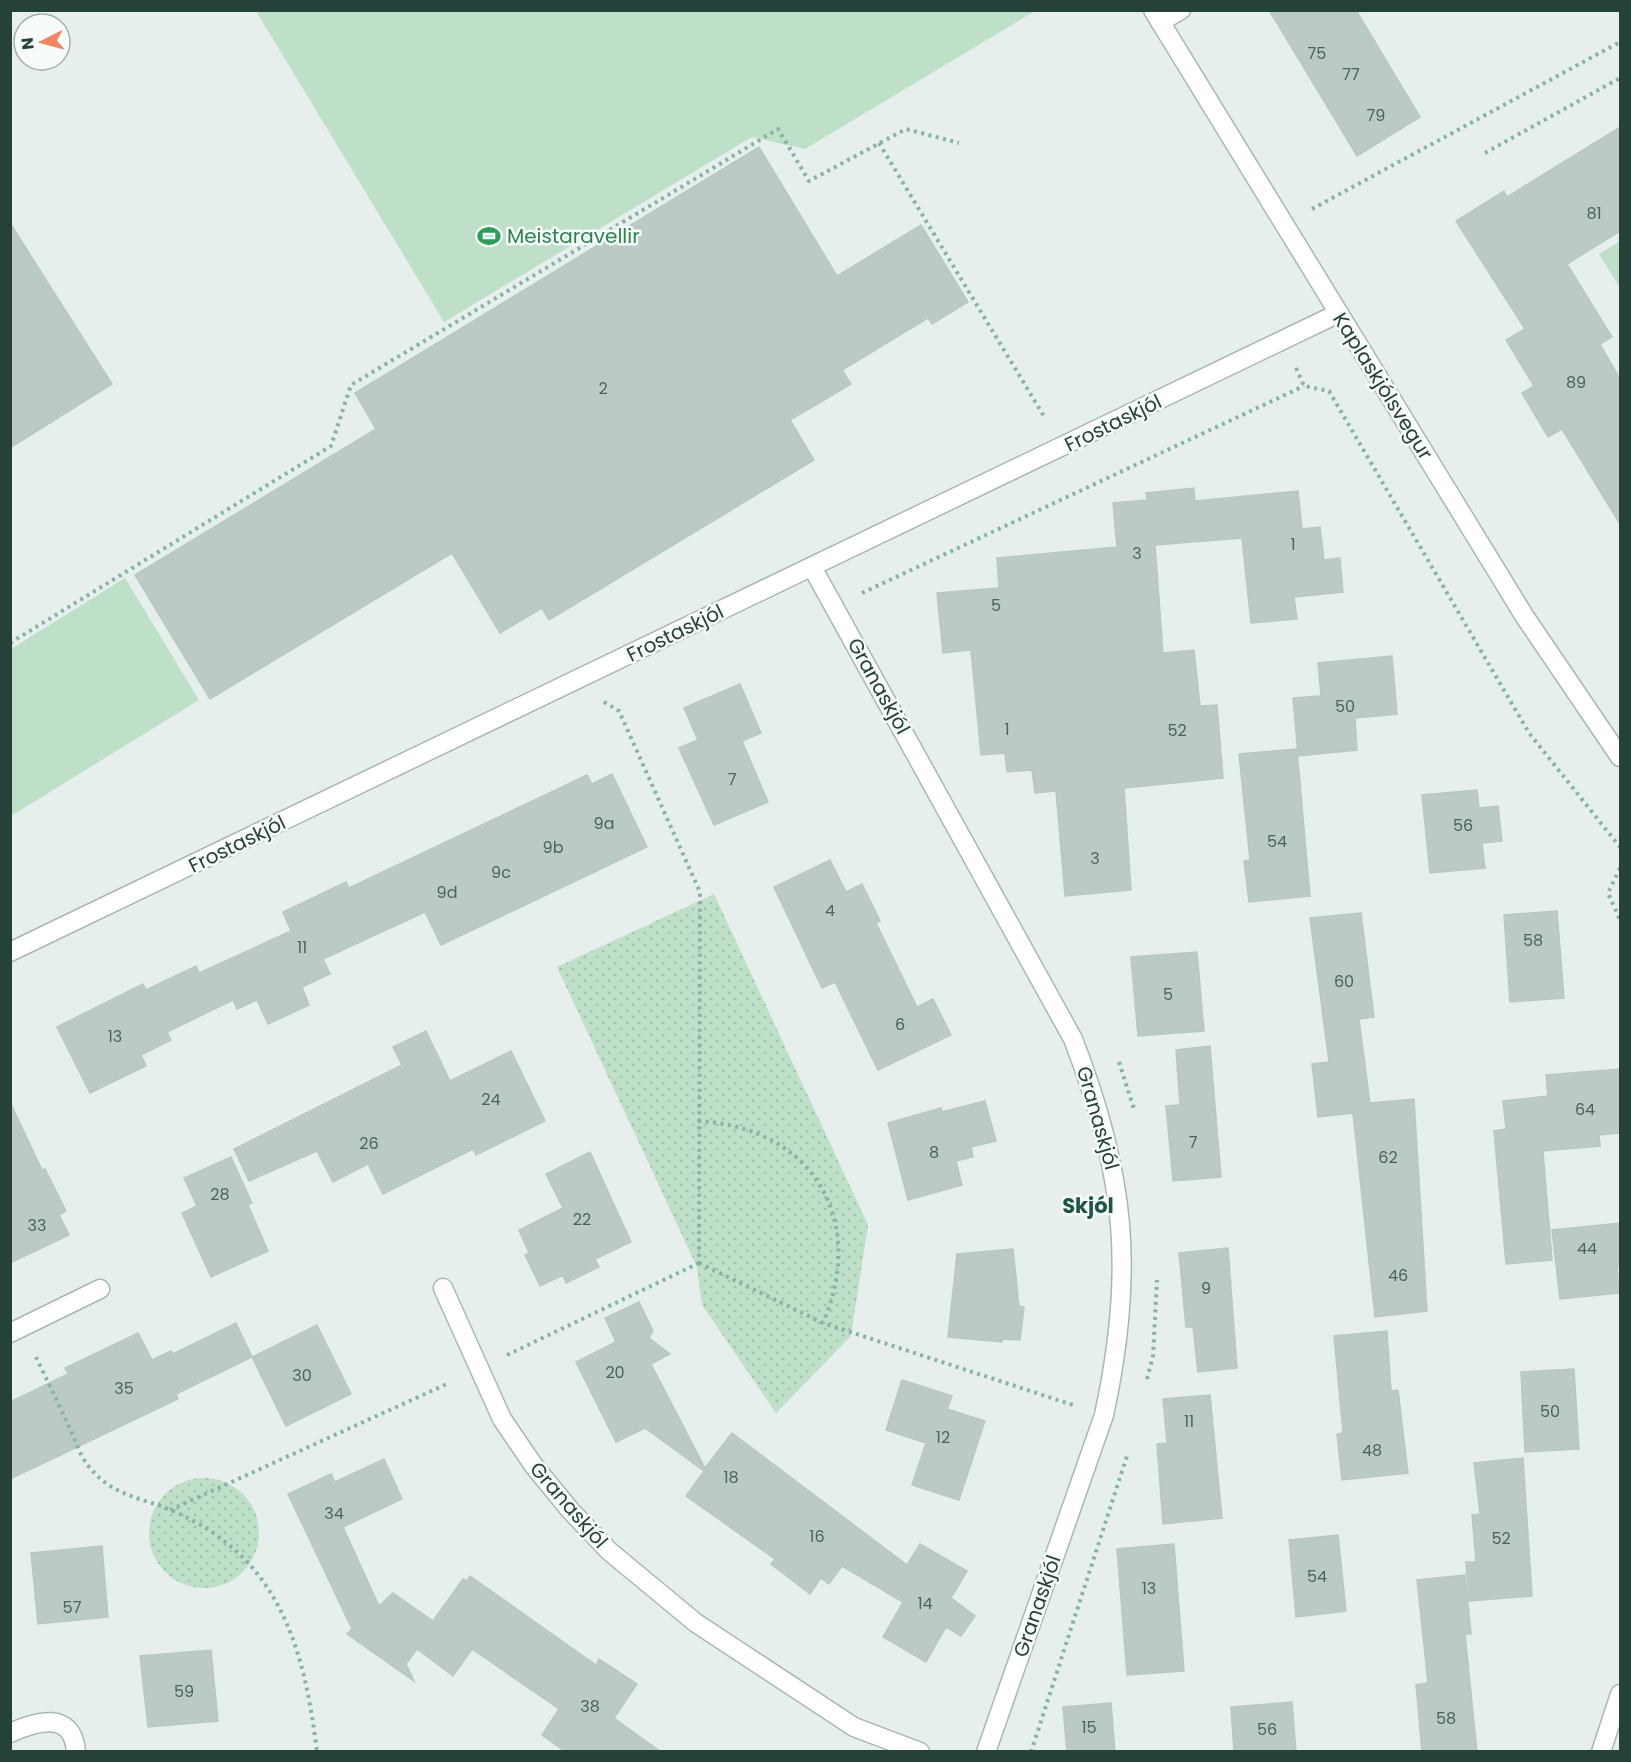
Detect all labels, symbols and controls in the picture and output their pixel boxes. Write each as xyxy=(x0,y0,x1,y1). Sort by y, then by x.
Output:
north arrow xyxy=(12,12,72,72)
text: N xyxy=(16,36,40,51)
house number: 75 xyxy=(1308,42,1326,65)
house number: 77 xyxy=(1342,63,1360,86)
house number: 79 xyxy=(1367,104,1385,127)
house number: 81 xyxy=(1586,202,1602,225)
place label: Meistaravellir xyxy=(507,222,640,250)
sports icon: Meistaravellir xyxy=(476,223,502,249)
street label: Kaplaskjólsvegur xyxy=(1326,307,1440,465)
house number: 89 xyxy=(1566,371,1586,394)
house number: 2 xyxy=(598,377,608,400)
street label: Frostaskjól xyxy=(1060,387,1166,459)
house number: 1 xyxy=(1290,533,1296,556)
house number: 3 xyxy=(1132,542,1142,565)
house number: 5 xyxy=(991,594,1001,617)
street label: Frostaskjól xyxy=(622,597,728,669)
street label: Granaskjól xyxy=(841,633,917,739)
house number: 50 xyxy=(1335,695,1355,718)
house number: 1 xyxy=(1004,718,1010,741)
house number: 52 xyxy=(1167,719,1187,742)
house number: 7 xyxy=(728,768,737,791)
street label: Frostaskjól xyxy=(184,808,290,880)
house number: 9a xyxy=(594,812,614,835)
house number: 56 xyxy=(1453,814,1473,837)
house number: 54 xyxy=(1267,830,1287,853)
house number: 9b xyxy=(543,836,564,859)
house number: 3 xyxy=(1090,847,1100,870)
house number: 9c xyxy=(491,861,511,884)
house number: 9d xyxy=(437,881,457,904)
house number: 4 xyxy=(825,899,835,922)
house number: 58 xyxy=(1523,929,1543,952)
house number: 11 xyxy=(297,936,307,959)
house number: 60 xyxy=(1334,970,1354,993)
house number: 5 xyxy=(1163,983,1173,1006)
house number: 6 xyxy=(895,1013,905,1036)
house number: 13 xyxy=(108,1025,122,1048)
street label: Granaskjól xyxy=(1070,1063,1126,1173)
house number: 24 xyxy=(481,1088,501,1111)
house number: 64 xyxy=(1575,1098,1595,1121)
house number: 7 xyxy=(1189,1131,1198,1154)
house number: 26 xyxy=(359,1132,379,1155)
house number: 8 xyxy=(929,1141,939,1164)
house number: 62 xyxy=(1378,1146,1398,1169)
house number: 28 xyxy=(210,1183,230,1206)
district label: Skjól xyxy=(1062,1191,1114,1220)
house number: 22 xyxy=(573,1208,591,1231)
house number: 33 xyxy=(28,1214,46,1237)
house number: 44 xyxy=(1577,1237,1597,1260)
house number: 46 xyxy=(1388,1264,1408,1287)
house number: 9 xyxy=(1201,1277,1211,1300)
house number: 20 xyxy=(605,1361,625,1384)
house number: 30 xyxy=(292,1364,312,1387)
house number: 35 xyxy=(114,1377,134,1400)
house number: 50 xyxy=(1540,1400,1560,1423)
house number: 11 xyxy=(1184,1410,1194,1433)
house number: 12 xyxy=(936,1426,950,1449)
house number: 48 xyxy=(1362,1439,1382,1462)
street label: Granaskjól xyxy=(524,1456,614,1554)
house number: 18 xyxy=(723,1466,739,1489)
house number: 34 xyxy=(324,1502,344,1525)
house number: 16 xyxy=(809,1525,825,1548)
house number: 52 xyxy=(1491,1527,1511,1550)
street label: Granaskjól xyxy=(1006,1551,1068,1661)
house number: 54 xyxy=(1307,1565,1327,1588)
house number: 13 xyxy=(1142,1577,1156,1600)
house number: 14 xyxy=(917,1592,933,1615)
house number: 57 xyxy=(63,1596,82,1619)
house number: 59 xyxy=(174,1680,194,1703)
house number: 38 xyxy=(580,1695,600,1718)
house number: 58 xyxy=(1436,1707,1456,1730)
house number: 15 xyxy=(1081,1716,1097,1739)
house number: 56 xyxy=(1257,1718,1277,1741)

